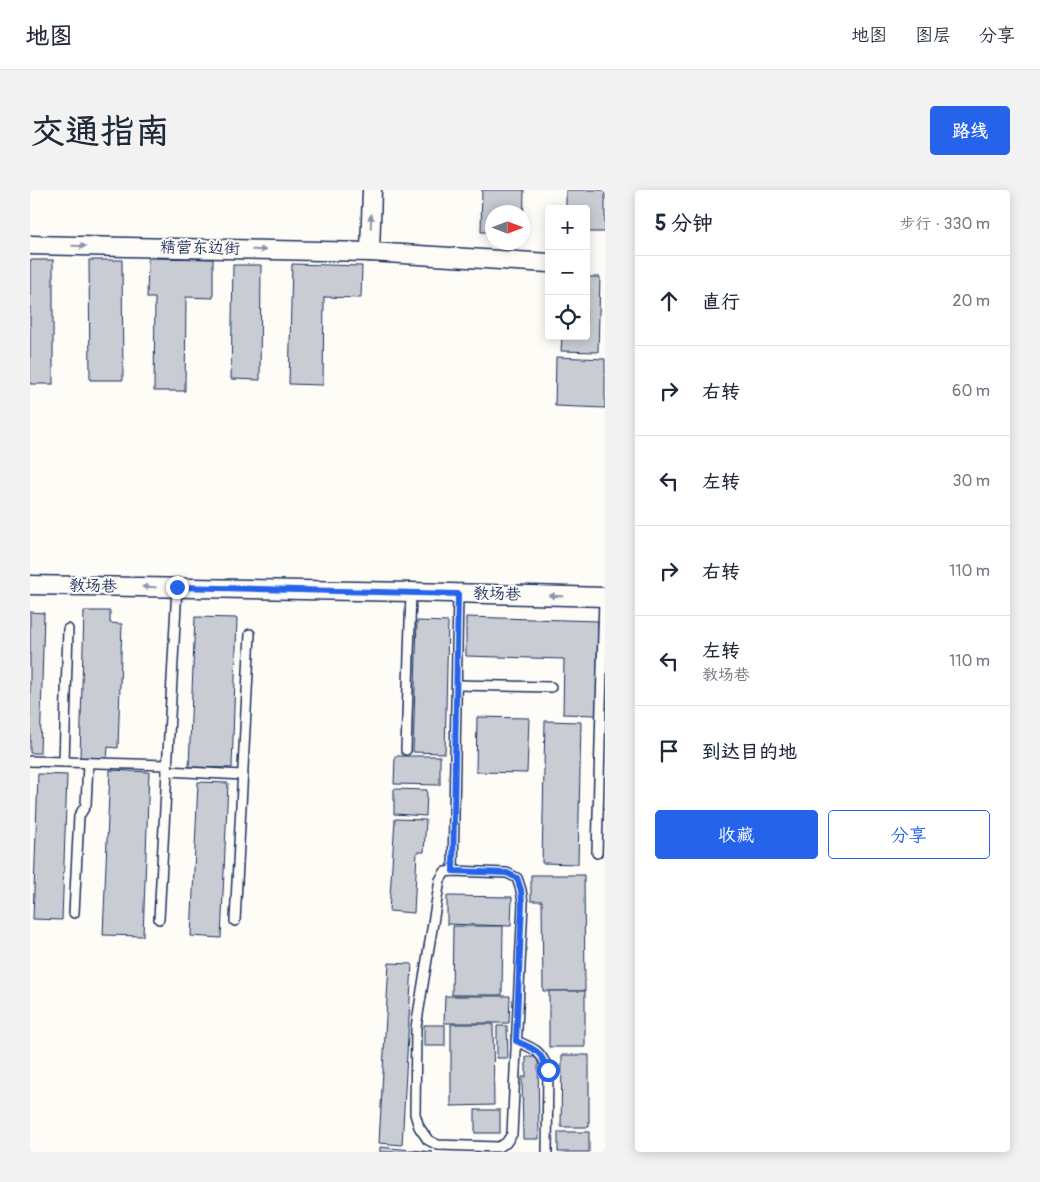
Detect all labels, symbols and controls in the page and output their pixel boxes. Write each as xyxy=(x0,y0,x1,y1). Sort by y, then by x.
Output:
text: 地图 xyxy=(25,22,73,51)
text: 地图 xyxy=(851,24,887,47)
text: 图层 xyxy=(915,24,951,47)
text: 分享 xyxy=(979,24,1015,47)
button: 路线 xyxy=(930,106,1010,155)
text: 交通指南 xyxy=(30,110,170,154)
north arrow xyxy=(485,205,530,250)
map controls xyxy=(545,205,590,340)
button: + xyxy=(545,205,590,250)
text: 5 分钟 xyxy=(655,210,713,237)
one-way arrow xyxy=(367,213,375,229)
text: 步行 · 330 m xyxy=(899,214,990,234)
street label: 精营东边街 xyxy=(160,237,240,259)
one-way arrow xyxy=(71,242,87,250)
one-way arrow xyxy=(251,246,267,254)
button: − xyxy=(545,250,590,295)
icon: ahead xyxy=(655,287,683,315)
text: 直行 xyxy=(702,290,740,314)
text: 20 m xyxy=(952,291,990,311)
button: locate xyxy=(545,295,590,340)
icon: right xyxy=(655,377,683,405)
text: 右转 xyxy=(702,380,740,404)
text: 60 m xyxy=(952,381,990,401)
icon: left xyxy=(655,467,683,495)
text: 左转 xyxy=(702,470,740,494)
text: 30 m xyxy=(952,471,990,491)
icon: right xyxy=(655,557,683,585)
text: 右转 xyxy=(702,560,740,584)
text: 110 m xyxy=(949,561,990,581)
street label: 教场巷 xyxy=(69,576,117,596)
route end xyxy=(166,576,189,599)
one-way arrow xyxy=(141,583,157,591)
street label: 教场巷 xyxy=(473,584,521,604)
one-way arrow xyxy=(548,592,564,600)
text: 左转 xyxy=(702,639,740,663)
icon: left xyxy=(655,647,683,675)
text: 110 m xyxy=(949,651,990,671)
text: 教场巷 xyxy=(702,665,750,685)
icon: arrive xyxy=(655,737,683,765)
text: 到达目的地 xyxy=(702,740,797,764)
button: 收藏 xyxy=(655,810,818,859)
button: 分享 xyxy=(828,810,990,859)
route start xyxy=(537,1059,560,1082)

